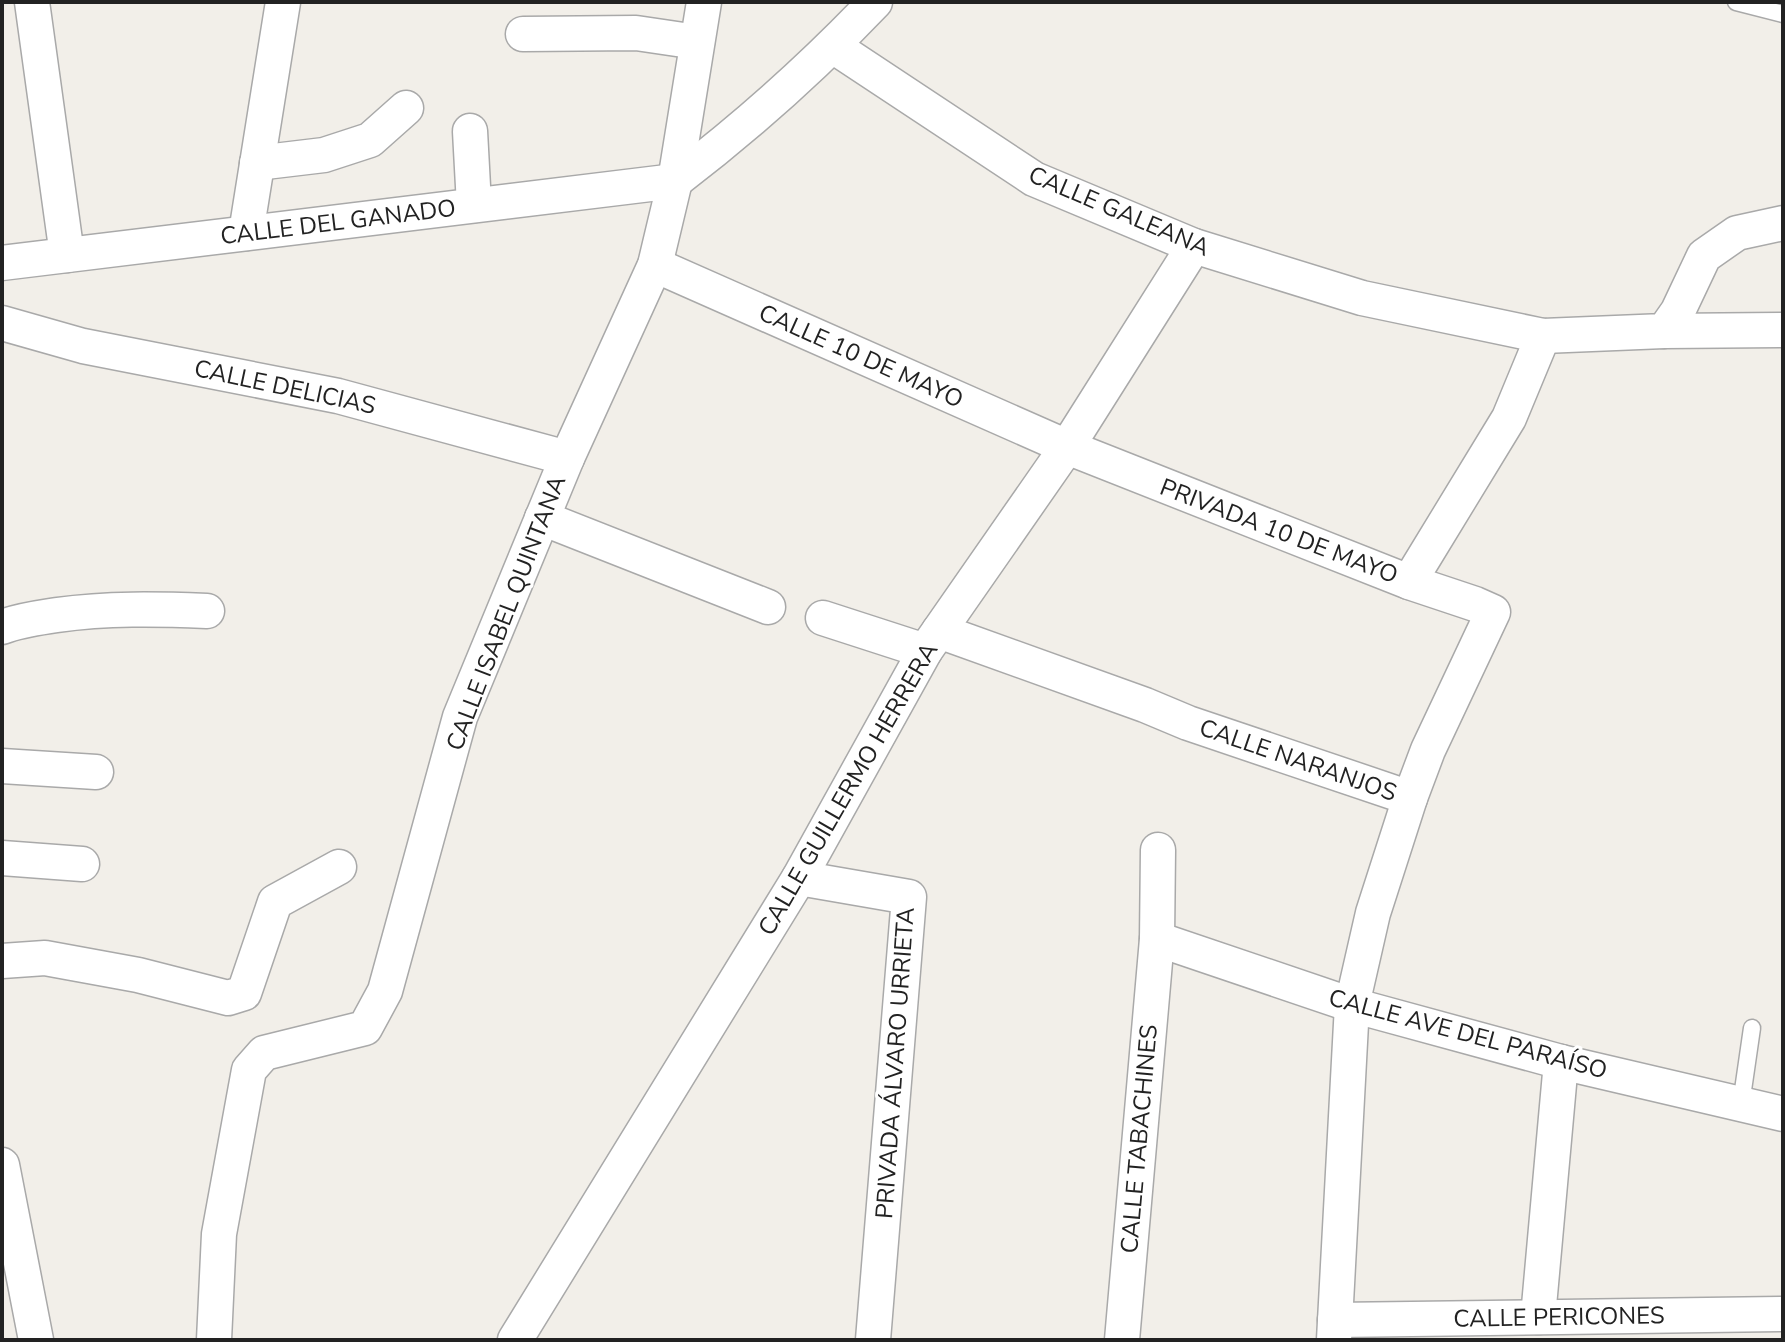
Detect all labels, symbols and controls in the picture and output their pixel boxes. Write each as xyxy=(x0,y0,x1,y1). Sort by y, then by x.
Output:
street label: CALLE GALEANA xyxy=(1024,158,1215,264)
street label: CALLE DEL GANADO xyxy=(219,192,457,252)
street label: CALLE 10 DE MAYO xyxy=(754,297,968,415)
street label: CALLE DELICIAS xyxy=(191,352,379,422)
street label: CALLE ISABEL QUINTANA xyxy=(439,470,574,755)
street label: PRIVADA 10 DE MAYO xyxy=(1155,471,1403,591)
street label: CALLE GUILLERMO HERRERA xyxy=(751,636,945,941)
street label: CALLE NARANJOS xyxy=(1195,711,1401,809)
street label: PRIVADA ÁLVARO URRIETA xyxy=(868,906,922,1220)
street label: CALLE AVE DEL PARAÍSO xyxy=(1325,981,1611,1087)
street label: CALLE TABACHINES xyxy=(1113,1023,1165,1255)
street label: CALLE PERICONES xyxy=(1453,1299,1665,1335)

